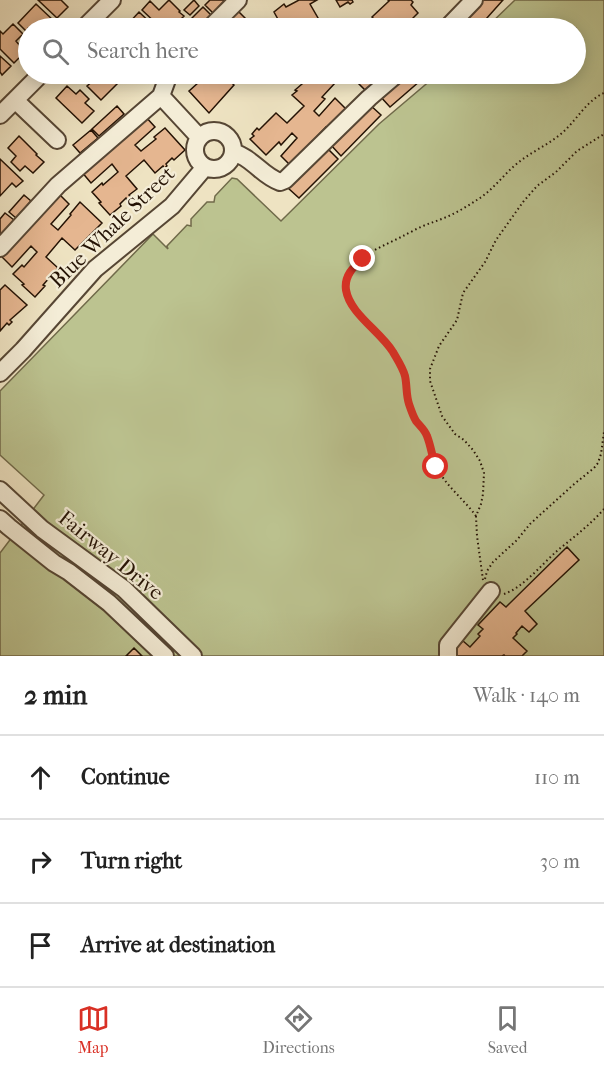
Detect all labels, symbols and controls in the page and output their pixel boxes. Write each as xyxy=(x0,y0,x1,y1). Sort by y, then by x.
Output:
search box xyxy=(18,18,586,84)
icon: search xyxy=(39,35,72,68)
text: Search here xyxy=(87,38,199,64)
street label: Blue Whale Street xyxy=(45,161,180,293)
route end xyxy=(349,245,375,271)
route start xyxy=(422,453,448,479)
street label: Fairway Drive xyxy=(54,505,168,605)
text: 2 min xyxy=(24,680,87,711)
text: Walk · 140 m xyxy=(473,684,580,707)
icon: ahead xyxy=(24,761,57,794)
text: Continue xyxy=(81,764,170,790)
text: 110 m xyxy=(534,766,580,789)
icon: right xyxy=(24,845,57,878)
text: Turn right xyxy=(81,848,182,874)
text: 30 m xyxy=(540,850,580,873)
icon: arrive xyxy=(24,929,57,962)
text: Arrive at destination xyxy=(81,932,275,958)
tab: Map xyxy=(77,1002,110,1057)
tab: Directions xyxy=(263,1002,335,1057)
tab: Saved xyxy=(488,1002,527,1057)

